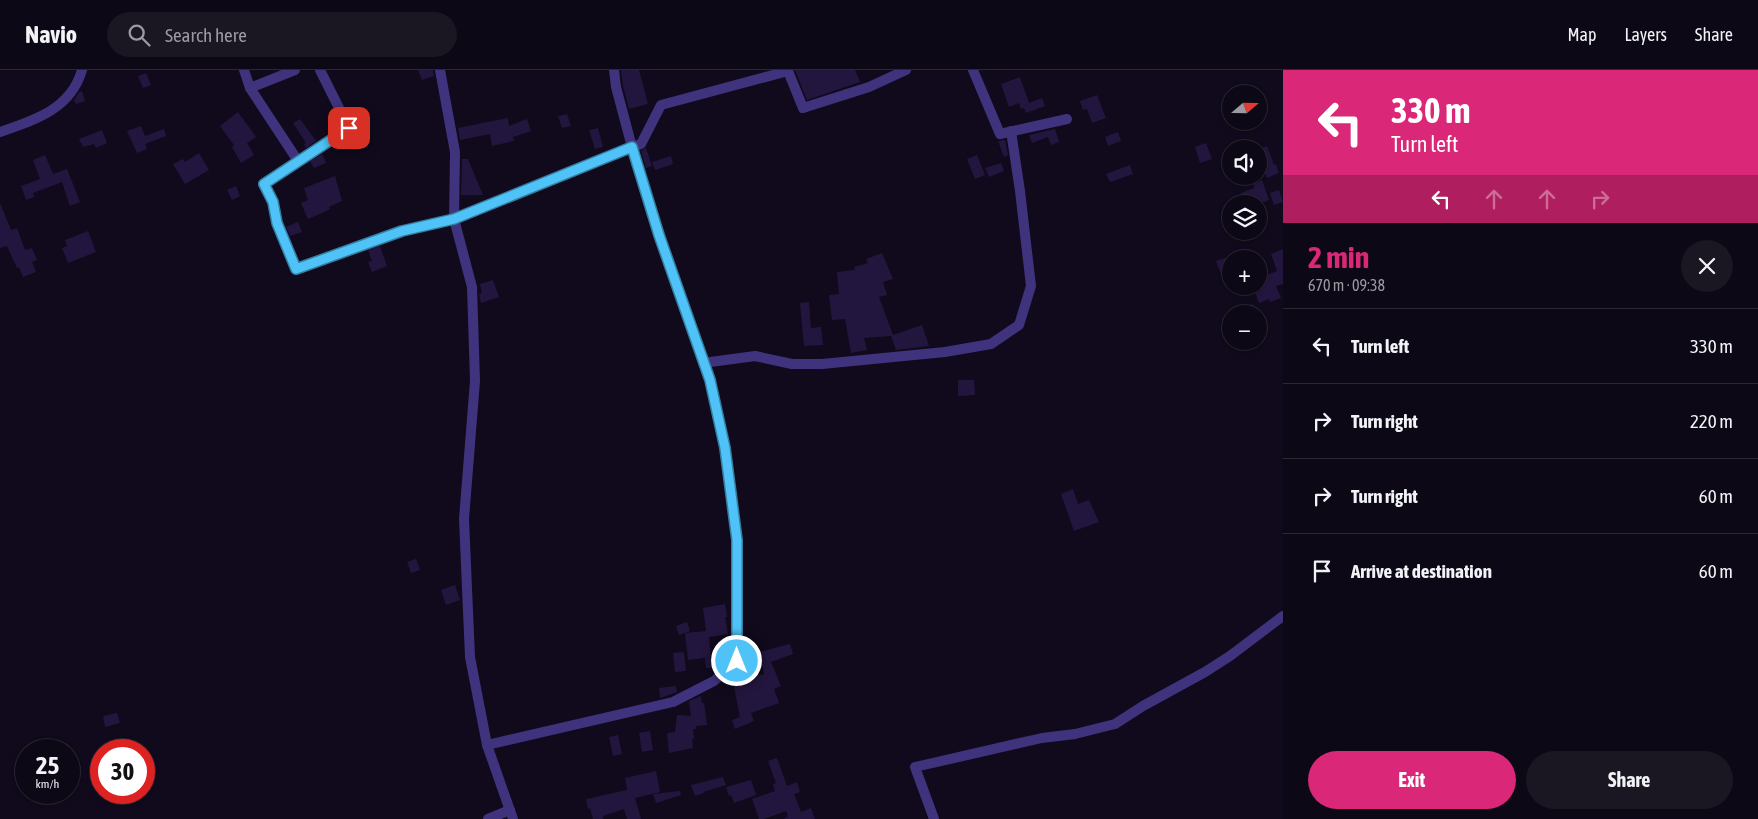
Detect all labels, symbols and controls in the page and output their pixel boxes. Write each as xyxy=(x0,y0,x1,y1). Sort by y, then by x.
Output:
search box xyxy=(107,12,457,57)
text: Navio xyxy=(25,21,77,48)
icon: search xyxy=(125,21,153,49)
text: Search here xyxy=(165,24,247,46)
text: Map xyxy=(1567,24,1596,45)
text: Layers xyxy=(1624,24,1667,45)
text: Share xyxy=(1695,24,1733,45)
north arrow xyxy=(1222,85,1268,130)
map controls xyxy=(1222,85,1267,350)
icon: left xyxy=(1308,90,1373,155)
text: 330 m xyxy=(1391,90,1470,130)
pin xyxy=(328,107,370,149)
icon: arrive xyxy=(335,114,363,142)
text: Turn left xyxy=(1391,131,1458,157)
button: sound xyxy=(1222,140,1267,185)
icon: left xyxy=(1427,185,1455,213)
icon: ahead xyxy=(1480,185,1508,213)
icon: ahead xyxy=(1533,185,1561,213)
icon: right xyxy=(1586,185,1614,213)
button: layers xyxy=(1222,195,1267,240)
text: 2 min xyxy=(1308,240,1369,274)
button: close xyxy=(1681,240,1733,292)
button: + xyxy=(1222,250,1267,295)
text: 670 m · 09:38 xyxy=(1308,276,1385,294)
button: − xyxy=(1222,305,1267,350)
icon: left xyxy=(1308,332,1336,360)
text: Turn left xyxy=(1351,335,1409,357)
text: 330 m xyxy=(1690,335,1733,357)
icon: right xyxy=(1308,407,1336,435)
text: Turn right xyxy=(1351,410,1418,432)
text: 220 m xyxy=(1690,410,1733,432)
icon: right xyxy=(1308,482,1336,510)
text: Turn right xyxy=(1351,485,1418,507)
text: 60 m xyxy=(1699,485,1733,507)
icon: arrive xyxy=(1308,557,1336,585)
text: Arrive at destination xyxy=(1351,560,1492,582)
text: 60 m xyxy=(1699,560,1733,582)
position arrow xyxy=(710,634,762,686)
speed limit sign: 30 xyxy=(90,739,155,804)
text: 25 xyxy=(36,751,59,779)
button: Exit xyxy=(1308,751,1516,809)
button: Share xyxy=(1526,751,1733,809)
text: km/h xyxy=(36,777,59,791)

